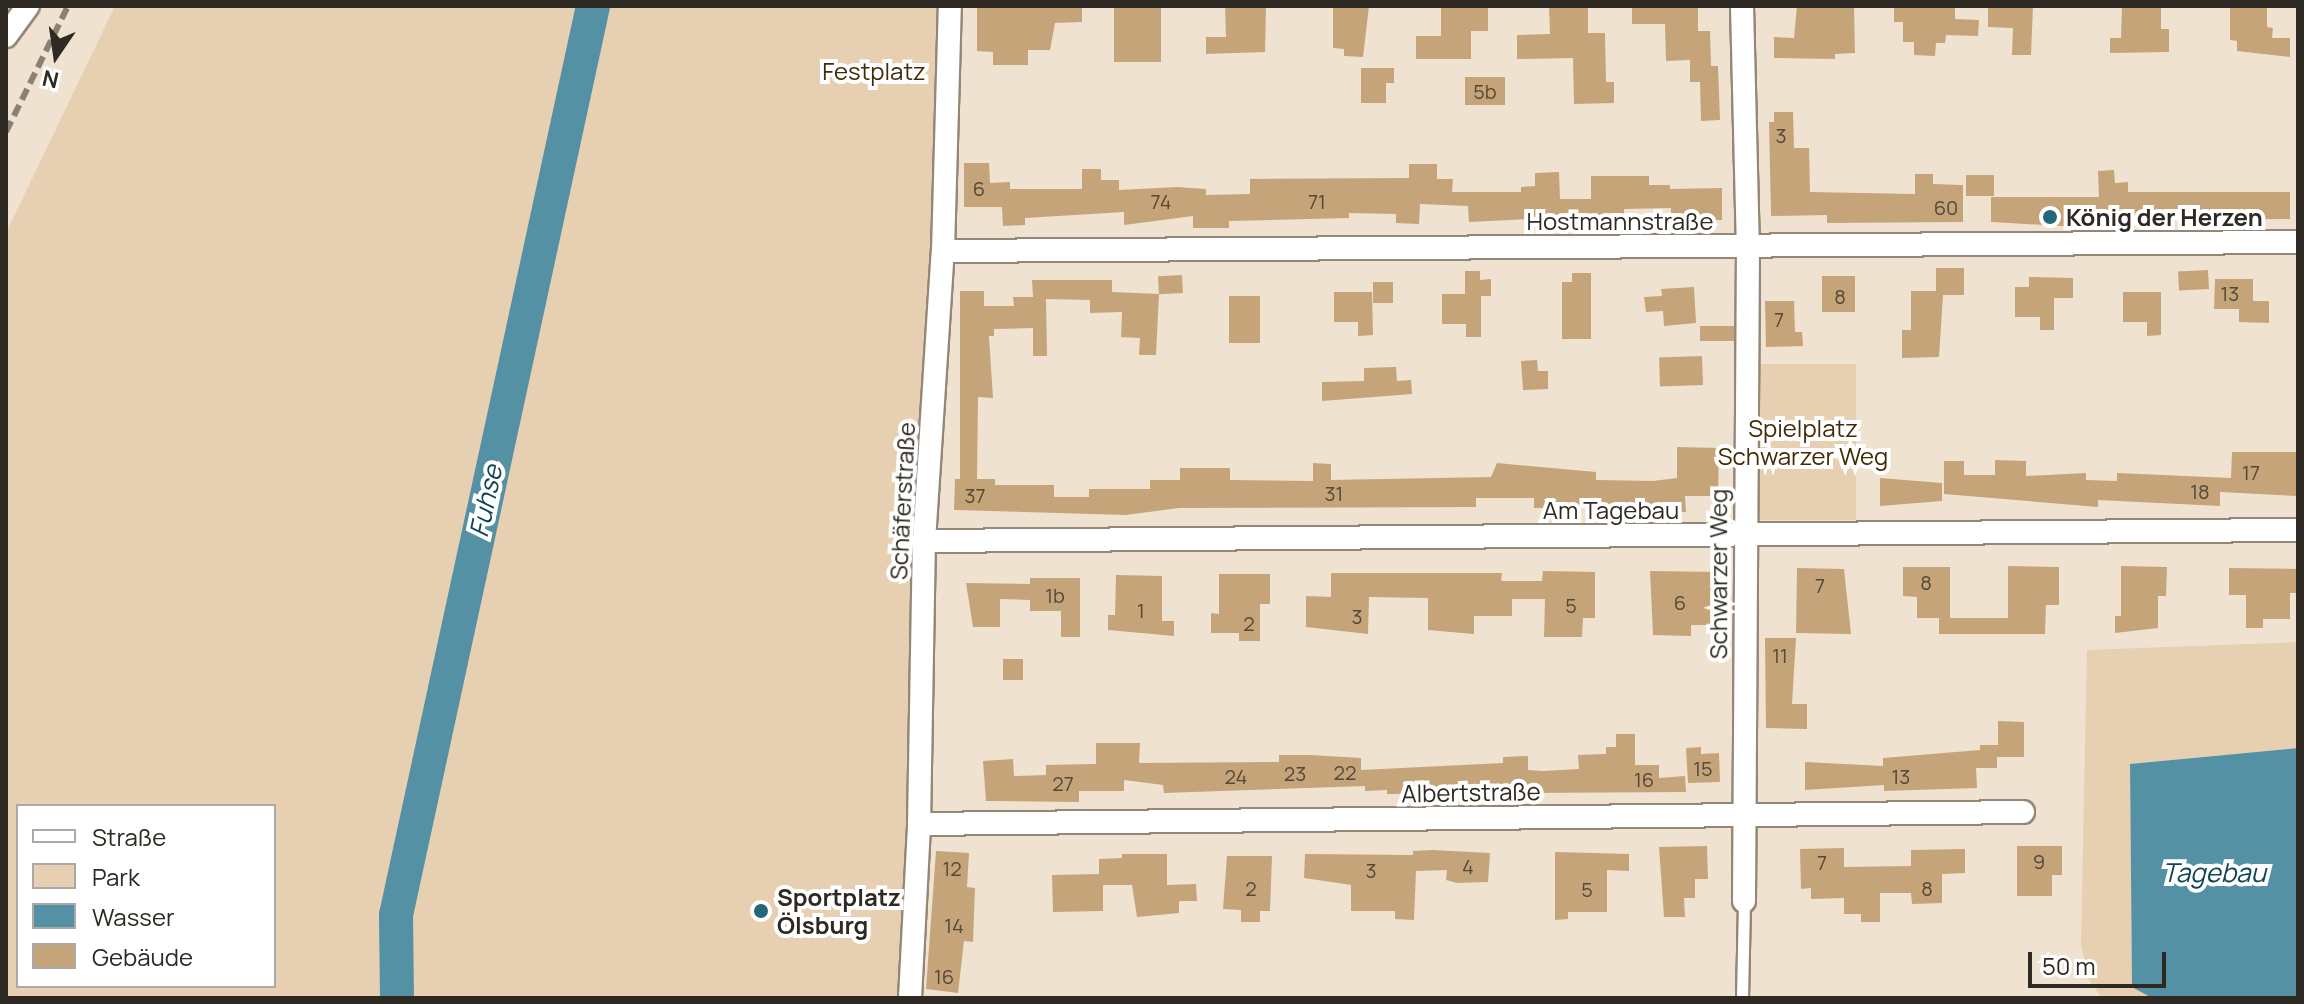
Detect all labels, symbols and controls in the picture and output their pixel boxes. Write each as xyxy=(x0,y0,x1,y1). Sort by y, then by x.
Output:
north arrow xyxy=(16,16,96,96)
park label: Festplatz xyxy=(822,57,926,85)
text: N xyxy=(40,63,62,96)
house number: 5b xyxy=(1473,79,1497,103)
house number: 3 xyxy=(1775,123,1787,147)
house number: 6 xyxy=(973,176,985,200)
house number: 74 xyxy=(1150,189,1172,213)
house number: 71 xyxy=(1308,189,1326,213)
house number: 60 xyxy=(1934,195,1958,219)
place label: König der Herzen xyxy=(2066,203,2263,231)
street label: Hostmannstraße xyxy=(1526,207,1714,235)
marker: König der Herzen xyxy=(2041,208,2059,226)
house number: 13 xyxy=(2221,281,2239,305)
house number: 8 xyxy=(1834,284,1846,308)
house number: 7 xyxy=(1774,307,1784,331)
park label: Spielplatz Schwarzer Weg xyxy=(1718,414,1888,470)
street label: Schäferstraße xyxy=(883,421,921,581)
house number: 17 xyxy=(2242,460,2260,484)
water label: Fuhse xyxy=(463,462,509,540)
house number: 18 xyxy=(2190,479,2210,503)
house number: 31 xyxy=(1325,481,1343,505)
house number: 37 xyxy=(964,483,986,507)
street label: Schwarzer Weg xyxy=(1704,489,1732,659)
street label: Am Tagebau xyxy=(1543,496,1679,524)
house number: 8 xyxy=(1920,570,1932,594)
house number: 7 xyxy=(1815,573,1825,597)
house number: 1b xyxy=(1045,583,1065,607)
house number: 6 xyxy=(1674,590,1686,614)
house number: 5 xyxy=(1565,593,1577,617)
house number: 1 xyxy=(1137,598,1145,622)
house number: 3 xyxy=(1351,604,1363,628)
house number: 2 xyxy=(1243,611,1255,635)
house number: 11 xyxy=(1772,643,1788,667)
house number: 15 xyxy=(1693,756,1713,780)
house number: 22 xyxy=(1334,760,1356,784)
house number: 23 xyxy=(1284,761,1306,785)
house number: 24 xyxy=(1225,764,1247,788)
house number: 13 xyxy=(1892,764,1910,788)
house number: 16 xyxy=(1634,767,1654,791)
house number: 27 xyxy=(1052,771,1074,795)
street label: Albertstraße xyxy=(1401,776,1541,808)
legend xyxy=(16,804,276,988)
text: Straße xyxy=(92,820,166,853)
house number: 9 xyxy=(2033,849,2045,873)
house number: 7 xyxy=(1817,850,1827,874)
house number: 4 xyxy=(1462,854,1474,878)
house number: 12 xyxy=(942,856,962,880)
water label: Tagebau xyxy=(2162,857,2266,889)
house number: 3 xyxy=(1365,858,1377,882)
text: Park xyxy=(92,860,140,893)
house number: 2 xyxy=(1245,876,1257,900)
house number: 8 xyxy=(1921,876,1933,900)
house number: 5 xyxy=(1581,877,1593,901)
place label: Sportplatz Ölsburg xyxy=(777,883,901,939)
text: Wasser xyxy=(92,900,175,933)
marker: Sportplatz Ölsburg xyxy=(752,902,770,920)
house number: 14 xyxy=(944,913,964,937)
scale bar xyxy=(2032,936,2170,986)
text: Gebäude xyxy=(92,940,193,973)
text: 50 m xyxy=(2042,949,2096,982)
house number: 16 xyxy=(934,964,954,988)

